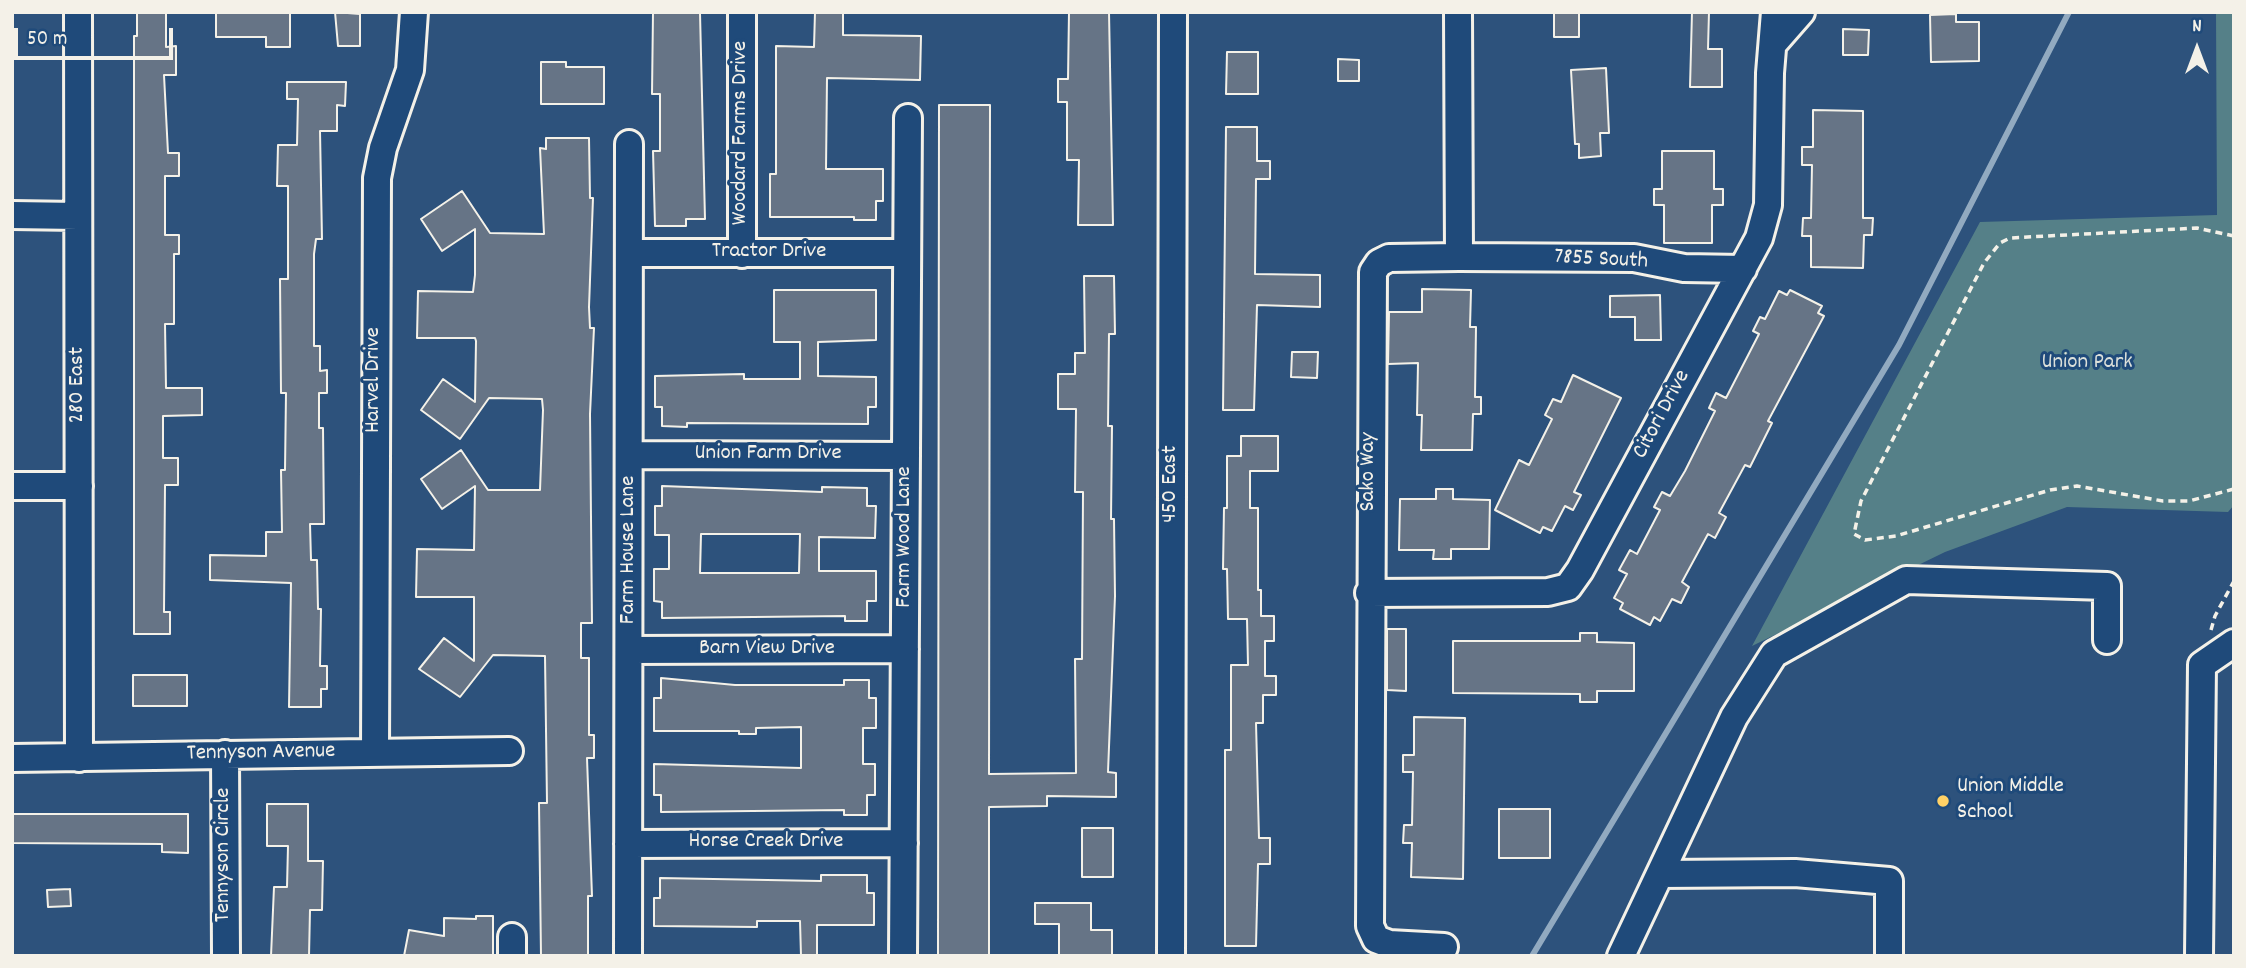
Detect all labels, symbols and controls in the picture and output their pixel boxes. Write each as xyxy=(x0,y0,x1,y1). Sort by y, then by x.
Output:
scale bar xyxy=(18,14,177,58)
north arrow xyxy=(2162,14,2232,84)
text: N xyxy=(2192,14,2202,41)
text: 50 m xyxy=(27,25,67,55)
street label: Woodard Farms Drive xyxy=(728,41,756,225)
street label: Tractor Drive xyxy=(712,239,826,267)
street label: 7855 South xyxy=(1553,245,1649,277)
street label: Harvel Drive xyxy=(361,327,389,433)
street label: 280 East xyxy=(65,347,93,423)
park label: Union Park xyxy=(2041,350,2133,378)
street label: Citori Drive xyxy=(1628,366,1698,464)
street label: Sako Way xyxy=(1356,432,1384,512)
street label: Union Farm Drive xyxy=(694,441,842,469)
street label: 450 East xyxy=(1158,445,1186,523)
street label: Farm Wood Lane xyxy=(892,466,920,608)
street label: Farm House Lane xyxy=(616,476,644,624)
street label: Barn View Drive xyxy=(699,636,835,664)
street label: Tennyson Avenue xyxy=(186,739,336,769)
place label: Union Middle School xyxy=(1957,774,2064,828)
street label: Tennyson Circle xyxy=(211,788,239,922)
marker: Union Middle School xyxy=(1935,793,1951,809)
street label: Horse Creek Drive xyxy=(689,829,843,857)

